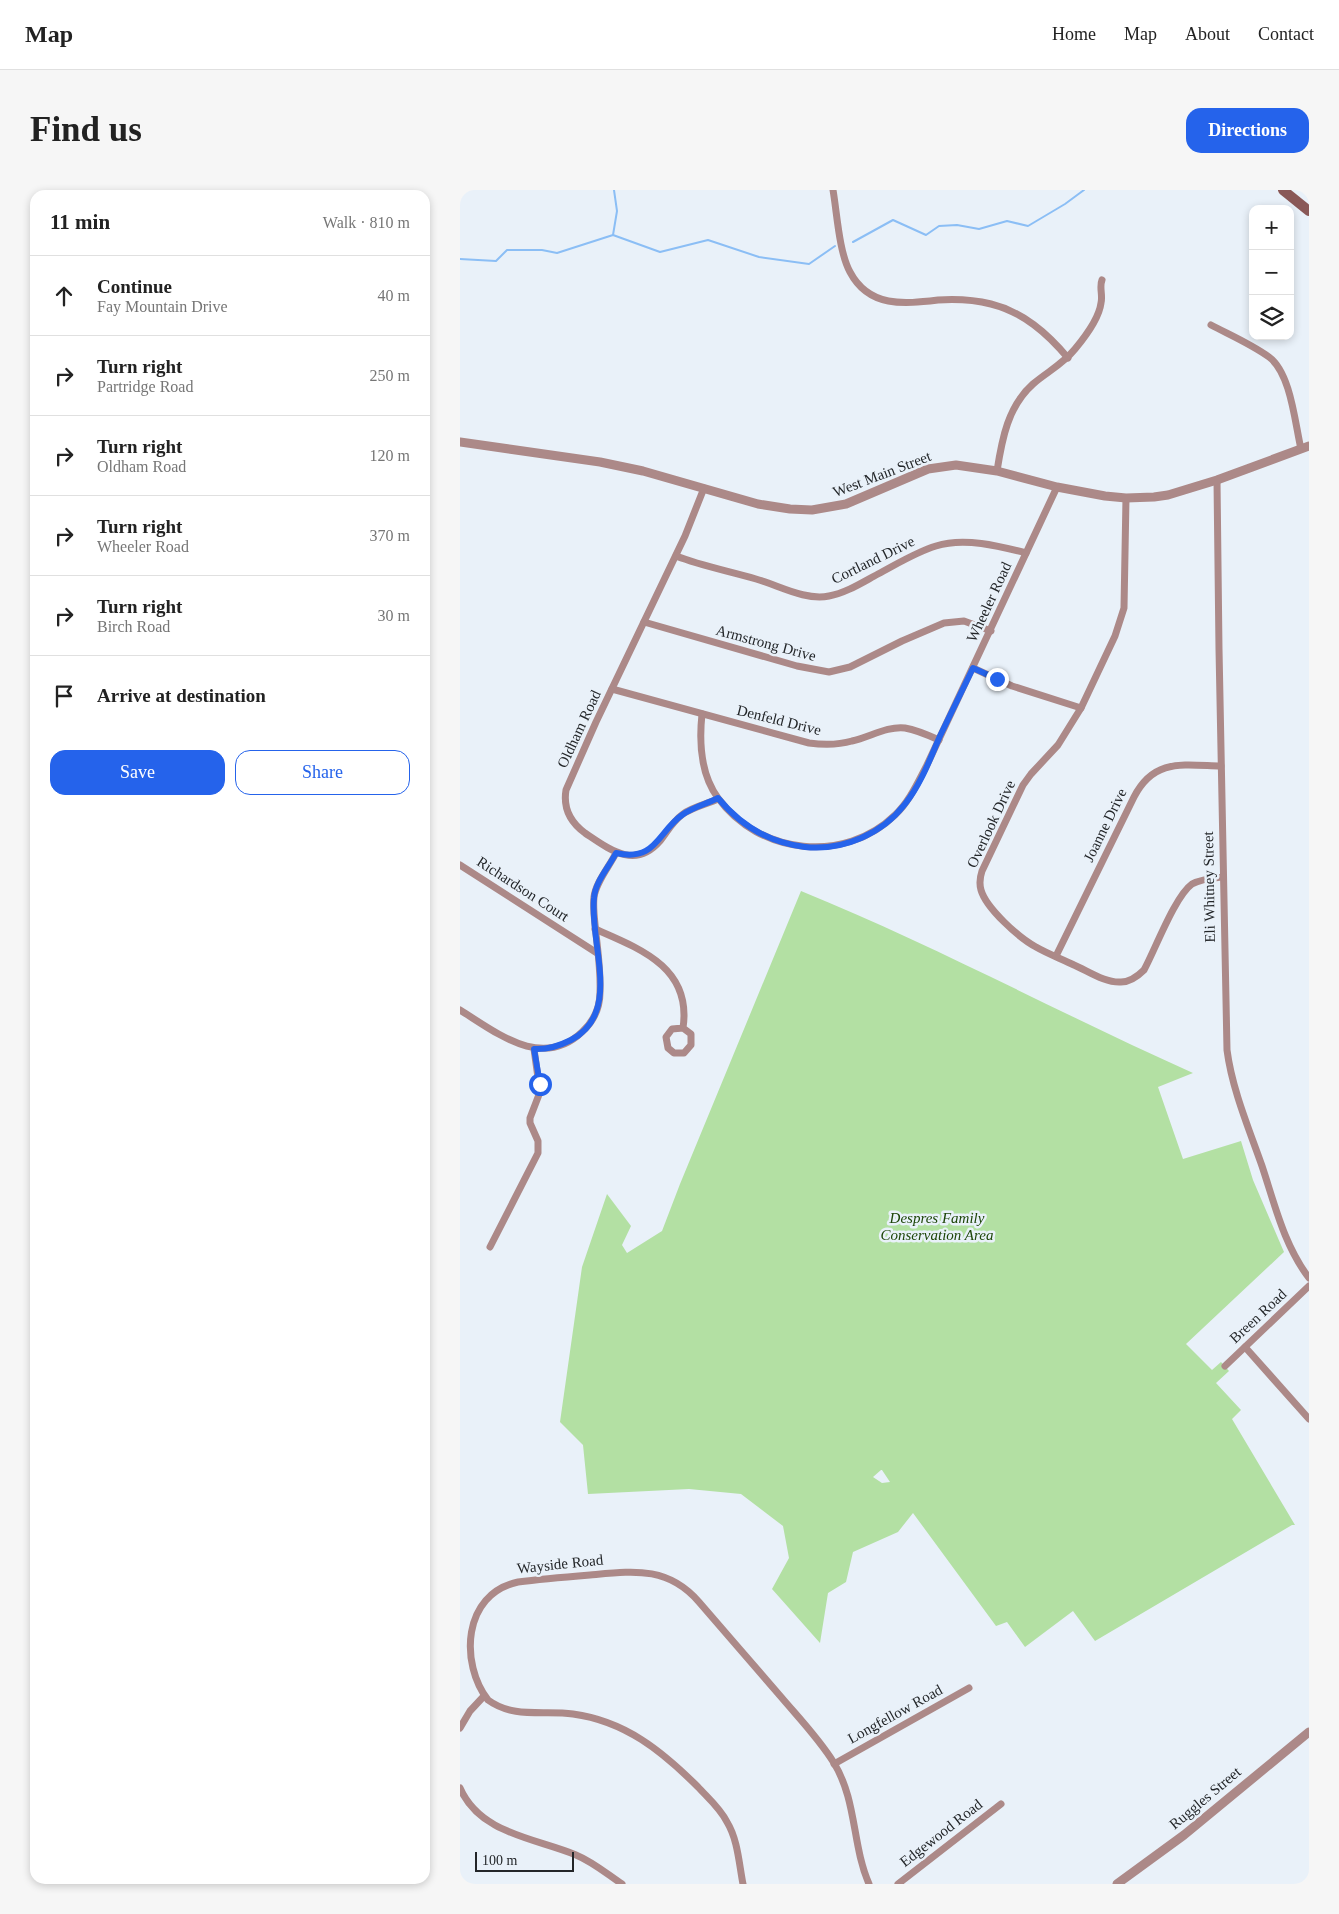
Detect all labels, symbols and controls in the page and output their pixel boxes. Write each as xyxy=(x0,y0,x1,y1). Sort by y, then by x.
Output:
text: Map xyxy=(25,21,73,47)
text: Home xyxy=(1052,24,1096,44)
text: Map xyxy=(1124,24,1157,44)
text: About xyxy=(1185,24,1230,44)
text: Contact xyxy=(1258,24,1314,44)
button: Directions xyxy=(1186,108,1309,153)
text: Find us xyxy=(30,110,142,149)
map controls xyxy=(1249,205,1294,340)
button: + xyxy=(1249,205,1294,250)
text: 11 min xyxy=(50,210,110,234)
text: Walk · 810 m xyxy=(323,214,410,231)
button: − xyxy=(1249,250,1294,295)
text: Continue xyxy=(97,276,172,297)
icon: ahead xyxy=(50,282,78,310)
text: 40 m xyxy=(378,287,410,304)
button: layers xyxy=(1249,295,1294,340)
text: Fay Mountain Drive xyxy=(97,298,228,315)
text: Turn right xyxy=(97,356,182,377)
icon: right xyxy=(50,362,78,390)
text: 250 m xyxy=(370,367,410,384)
text: Partridge Road xyxy=(97,378,193,395)
text: Turn right xyxy=(97,436,182,457)
icon: right xyxy=(50,442,78,470)
text: 120 m xyxy=(370,447,410,464)
street label: West Main Street xyxy=(831,448,934,500)
text: Oldham Road xyxy=(97,458,186,475)
text: Turn right xyxy=(97,516,182,537)
icon: right xyxy=(50,522,78,550)
text: 370 m xyxy=(370,527,410,544)
street label: Cortland Drive xyxy=(829,533,917,587)
text: Wheeler Road xyxy=(97,538,189,555)
street label: Wheeler Road xyxy=(964,559,1015,644)
text: Turn right xyxy=(97,596,182,617)
icon: right xyxy=(50,602,78,630)
text: 30 m xyxy=(378,607,410,624)
text: Birch Road xyxy=(97,618,170,635)
street label: Armstrong Drive xyxy=(714,622,818,664)
route end xyxy=(986,668,1009,691)
icon: arrive xyxy=(50,682,78,710)
text: Arrive at destination xyxy=(97,685,266,706)
street label: Oldham Road xyxy=(554,687,604,770)
street label: Denfeld Drive xyxy=(735,702,823,738)
button: Save xyxy=(50,750,225,795)
button: Share xyxy=(235,750,410,795)
street label: Overlook Drive xyxy=(964,777,1018,870)
street label: Joanne Drive xyxy=(1080,785,1130,864)
street label: Eli Whitney Street xyxy=(1200,830,1218,943)
street label: Richardson Court xyxy=(474,853,573,925)
route start xyxy=(529,1073,552,1096)
park label: Despres Family Conservation Area xyxy=(881,1210,993,1243)
street label: Breen Road xyxy=(1226,1286,1290,1346)
street label: Wayside Road xyxy=(516,1551,604,1576)
street label: Longfellow Road xyxy=(845,1681,945,1747)
street label: Ruggles Street xyxy=(1166,1763,1244,1832)
street label: Edgewood Road xyxy=(897,1796,986,1870)
scale bar xyxy=(475,1849,574,1872)
text: 100 m xyxy=(482,1853,517,1868)

